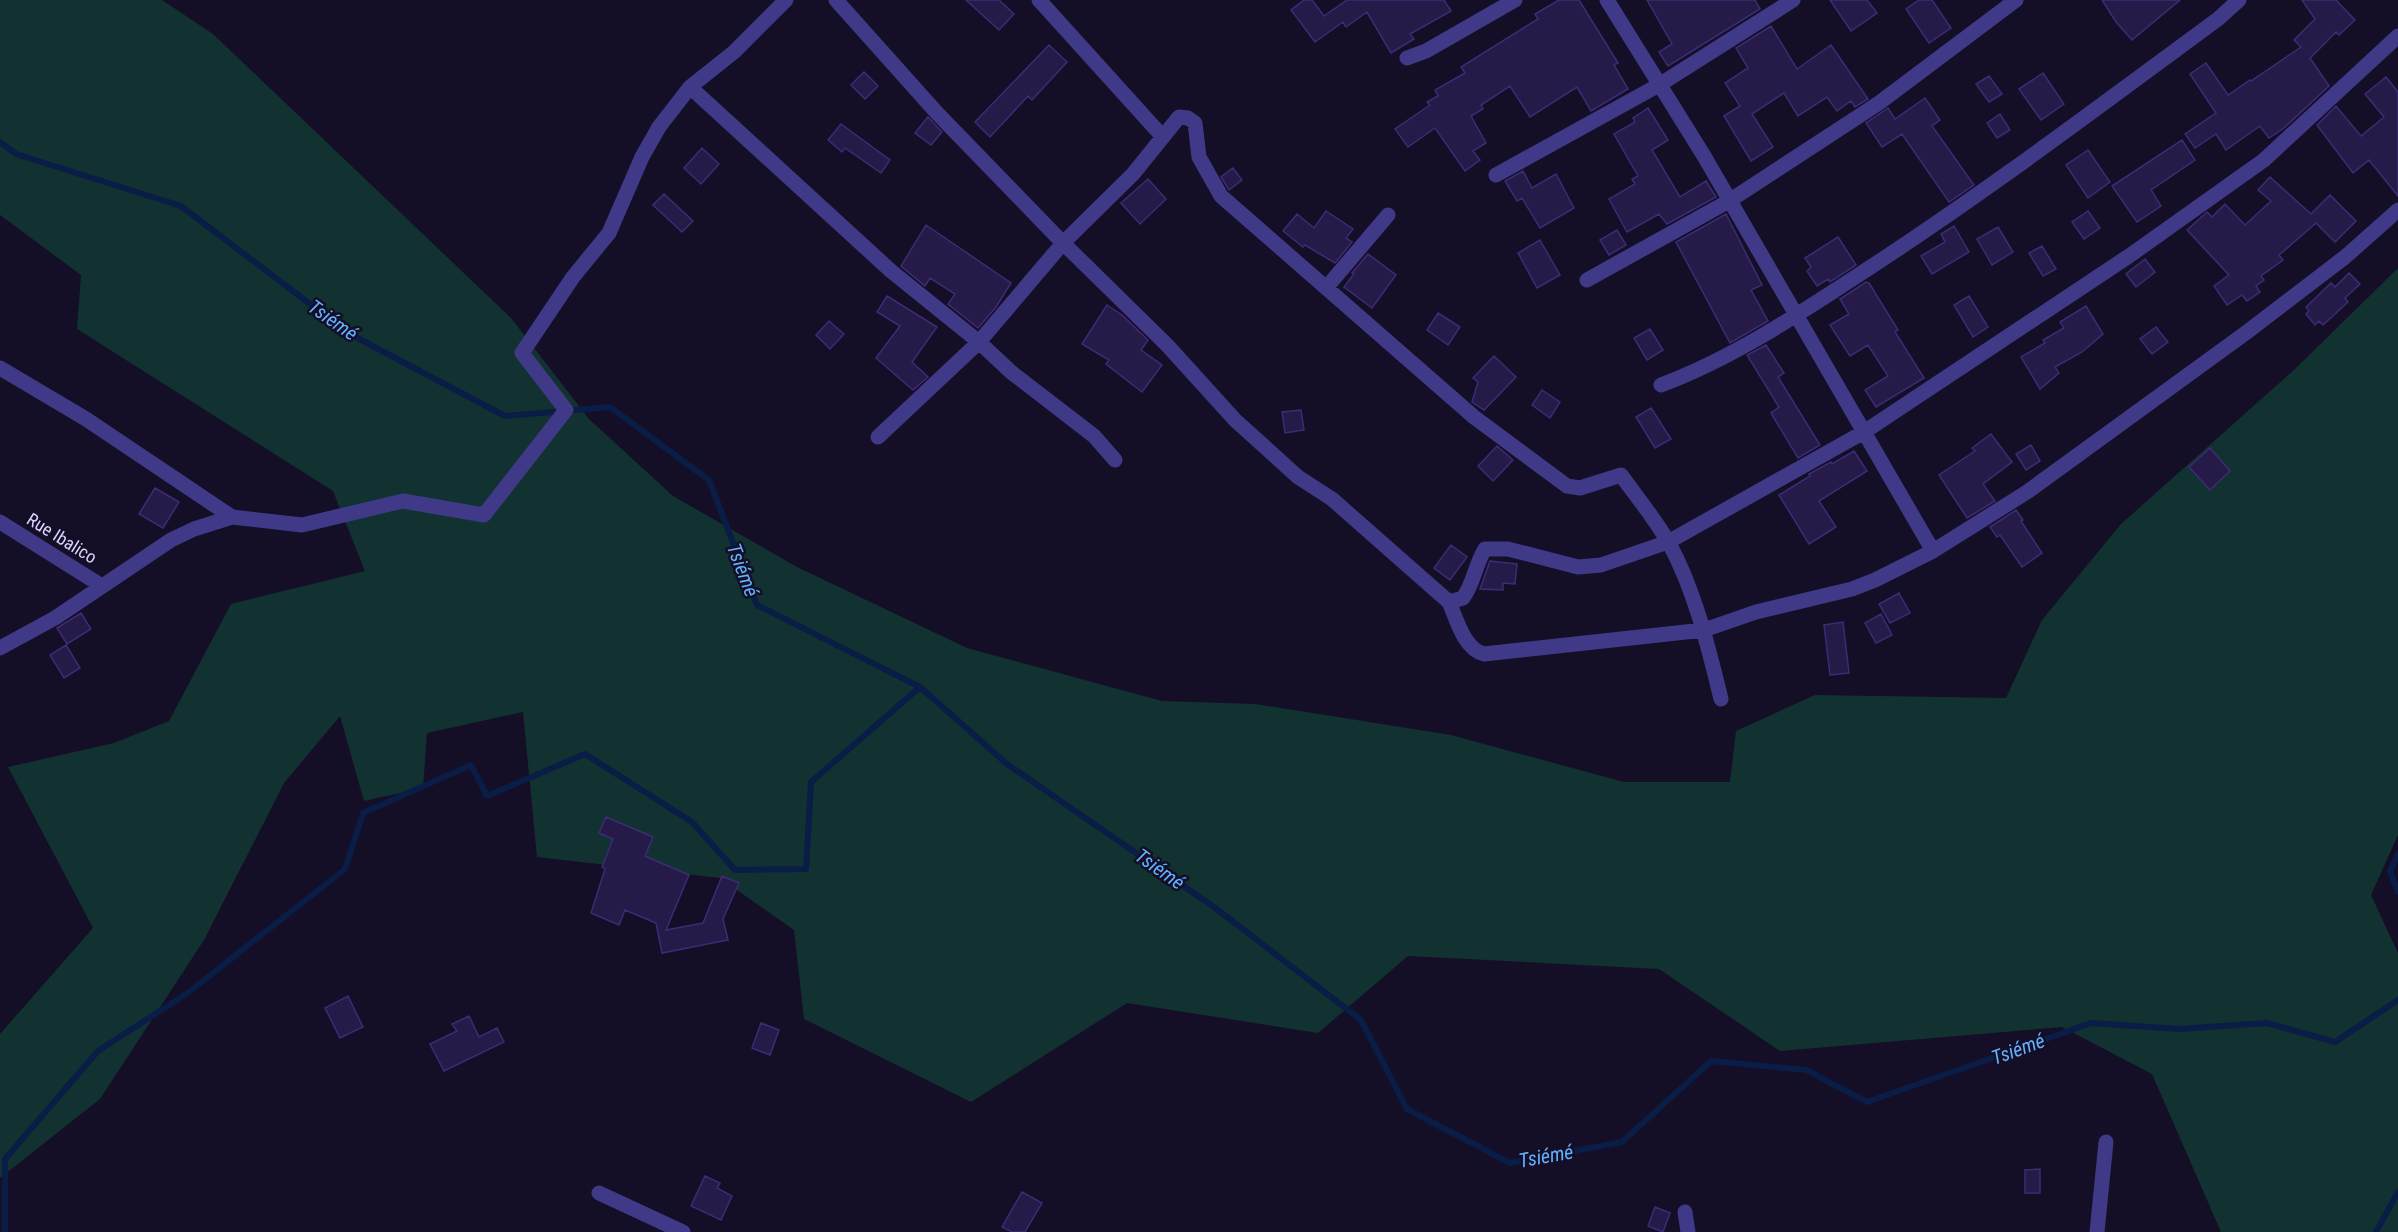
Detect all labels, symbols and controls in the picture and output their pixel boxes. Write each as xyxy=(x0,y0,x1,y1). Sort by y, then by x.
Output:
water label: Tsiémé xyxy=(304,294,363,346)
street label: Rue Ibalico xyxy=(23,508,101,568)
water label: Tsiémé xyxy=(722,540,764,601)
water label: Tsiémé xyxy=(1131,843,1190,895)
water label: Tsiémé xyxy=(1988,1028,2049,1070)
water label: Tsiémé xyxy=(1517,1139,1576,1173)

